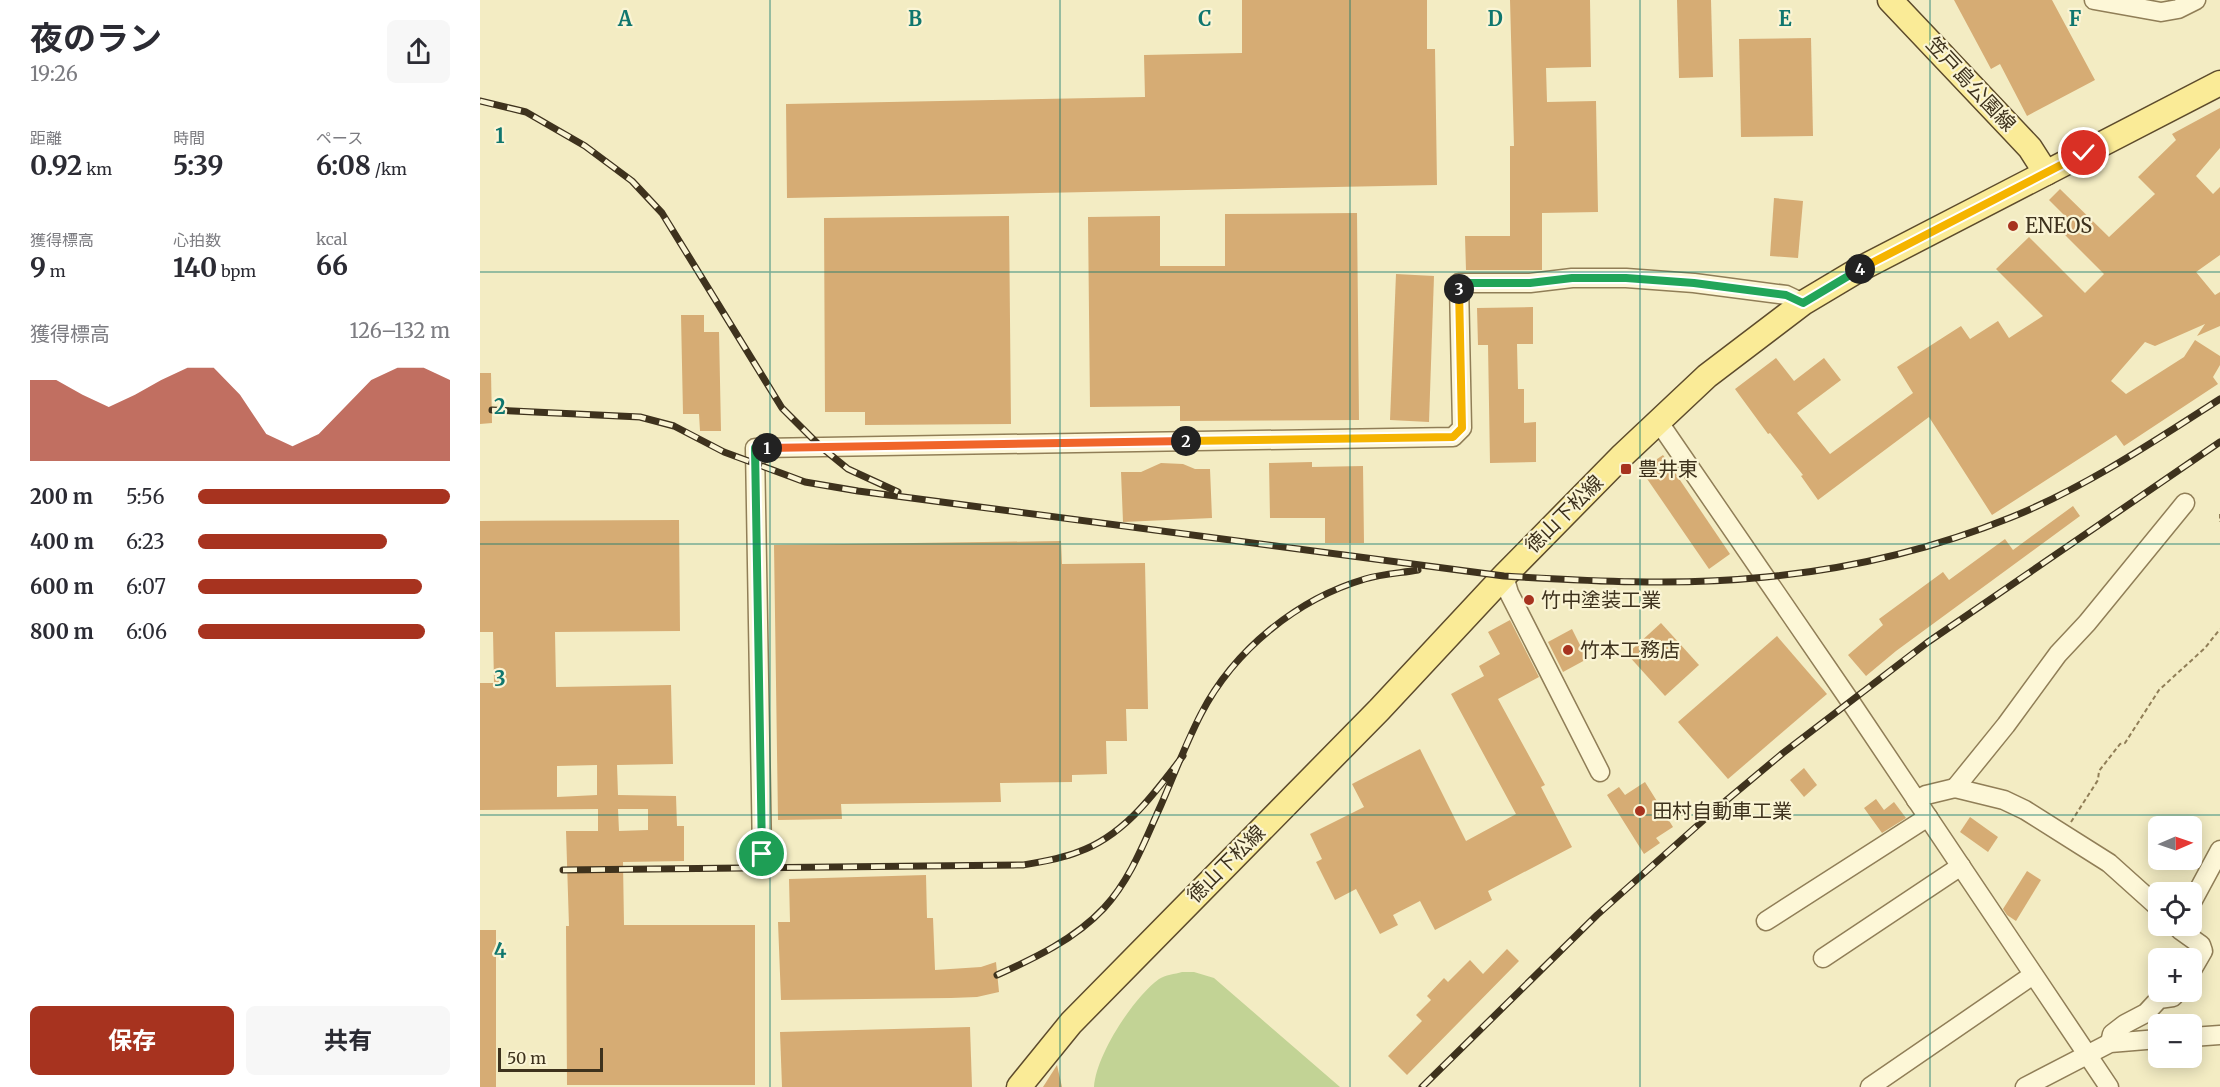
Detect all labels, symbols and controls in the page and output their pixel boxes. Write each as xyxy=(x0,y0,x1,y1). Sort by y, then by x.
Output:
text: A xyxy=(617,6,633,31)
text: B xyxy=(908,6,922,31)
text: C xyxy=(1198,6,1212,31)
text: D xyxy=(1487,6,1503,31)
text: E xyxy=(1778,6,1792,31)
text: F xyxy=(2069,6,2082,31)
text: 夜のラン xyxy=(30,18,162,59)
button: share xyxy=(387,20,450,83)
street label: 笠戸島公園線 xyxy=(1921,31,2021,136)
text: 19:26 xyxy=(30,61,78,86)
text: 1 xyxy=(495,123,505,148)
pin xyxy=(2058,127,2109,178)
text: 距離 xyxy=(30,128,62,148)
text: 時間 xyxy=(173,128,205,148)
text: ペース xyxy=(316,128,363,148)
icon: check xyxy=(2067,136,2100,169)
text: 0.92 xyxy=(30,149,82,182)
text: 5:39 xyxy=(173,149,224,182)
text: 6:08 xyxy=(316,149,371,182)
text: km xyxy=(82,159,112,179)
text: /km xyxy=(371,159,407,179)
place label: ENEOS xyxy=(2025,213,2092,238)
marker: ENEOS xyxy=(2006,219,2020,233)
text: kcal xyxy=(316,229,347,249)
text: 獲得標高 xyxy=(30,230,94,250)
text: 心拍数 xyxy=(173,230,221,250)
text: 66 xyxy=(316,249,348,282)
text: 9 xyxy=(30,251,46,284)
text: 140 xyxy=(173,251,217,284)
pin: 4 xyxy=(1845,254,1875,284)
text: 4 xyxy=(1855,259,1865,279)
text: m xyxy=(46,261,66,281)
text: bpm xyxy=(217,261,256,281)
pin: 3 xyxy=(1444,274,1474,304)
text: 3 xyxy=(1454,279,1464,299)
text: 126–132 m xyxy=(350,318,450,343)
text: 獲得標高 xyxy=(30,321,110,346)
text: 2 xyxy=(494,394,506,419)
pin: 2 xyxy=(1171,426,1201,456)
text: 2 xyxy=(1181,431,1191,451)
pin: 1 xyxy=(752,433,782,463)
text: 1 xyxy=(763,438,771,458)
place label: 豊井東 xyxy=(1638,456,1698,481)
marker: 豊井東 xyxy=(1619,462,1633,476)
street label: 徳山下松線 xyxy=(1519,469,1608,558)
text: 200 m xyxy=(30,484,93,509)
text: 5:56 xyxy=(126,484,165,509)
text: 400 m xyxy=(30,529,94,554)
text: 6:23 xyxy=(126,529,165,554)
text: 600 m xyxy=(30,574,94,599)
text: 6:07 xyxy=(126,574,166,599)
place label: 竹中塗装工業 xyxy=(1541,587,1661,612)
marker: 竹中塗装工業 xyxy=(1522,593,1536,607)
text: 800 m xyxy=(30,619,94,644)
text: 6:06 xyxy=(126,619,167,644)
place label: 竹本工務店 xyxy=(1580,637,1680,662)
marker: 竹本工務店 xyxy=(1561,643,1575,657)
text: 3 xyxy=(494,666,506,691)
place label: 田村自動車工業 xyxy=(1652,798,1792,823)
marker: 田村自動車工業 xyxy=(1633,804,1647,818)
north arrow xyxy=(2148,816,2202,870)
map controls xyxy=(2148,816,2202,1068)
street label: 徳山下松線 xyxy=(1181,819,1270,908)
pin xyxy=(736,828,787,879)
icon: arrive xyxy=(745,837,778,870)
button: locate xyxy=(2148,882,2202,936)
text: 4 xyxy=(494,938,507,963)
button: + xyxy=(2148,948,2202,1002)
button: 保存 xyxy=(30,1006,234,1075)
button: 共有 xyxy=(246,1006,450,1075)
button: − xyxy=(2148,1014,2202,1068)
scale bar xyxy=(498,1045,603,1072)
text: 50 m xyxy=(507,1048,546,1068)

